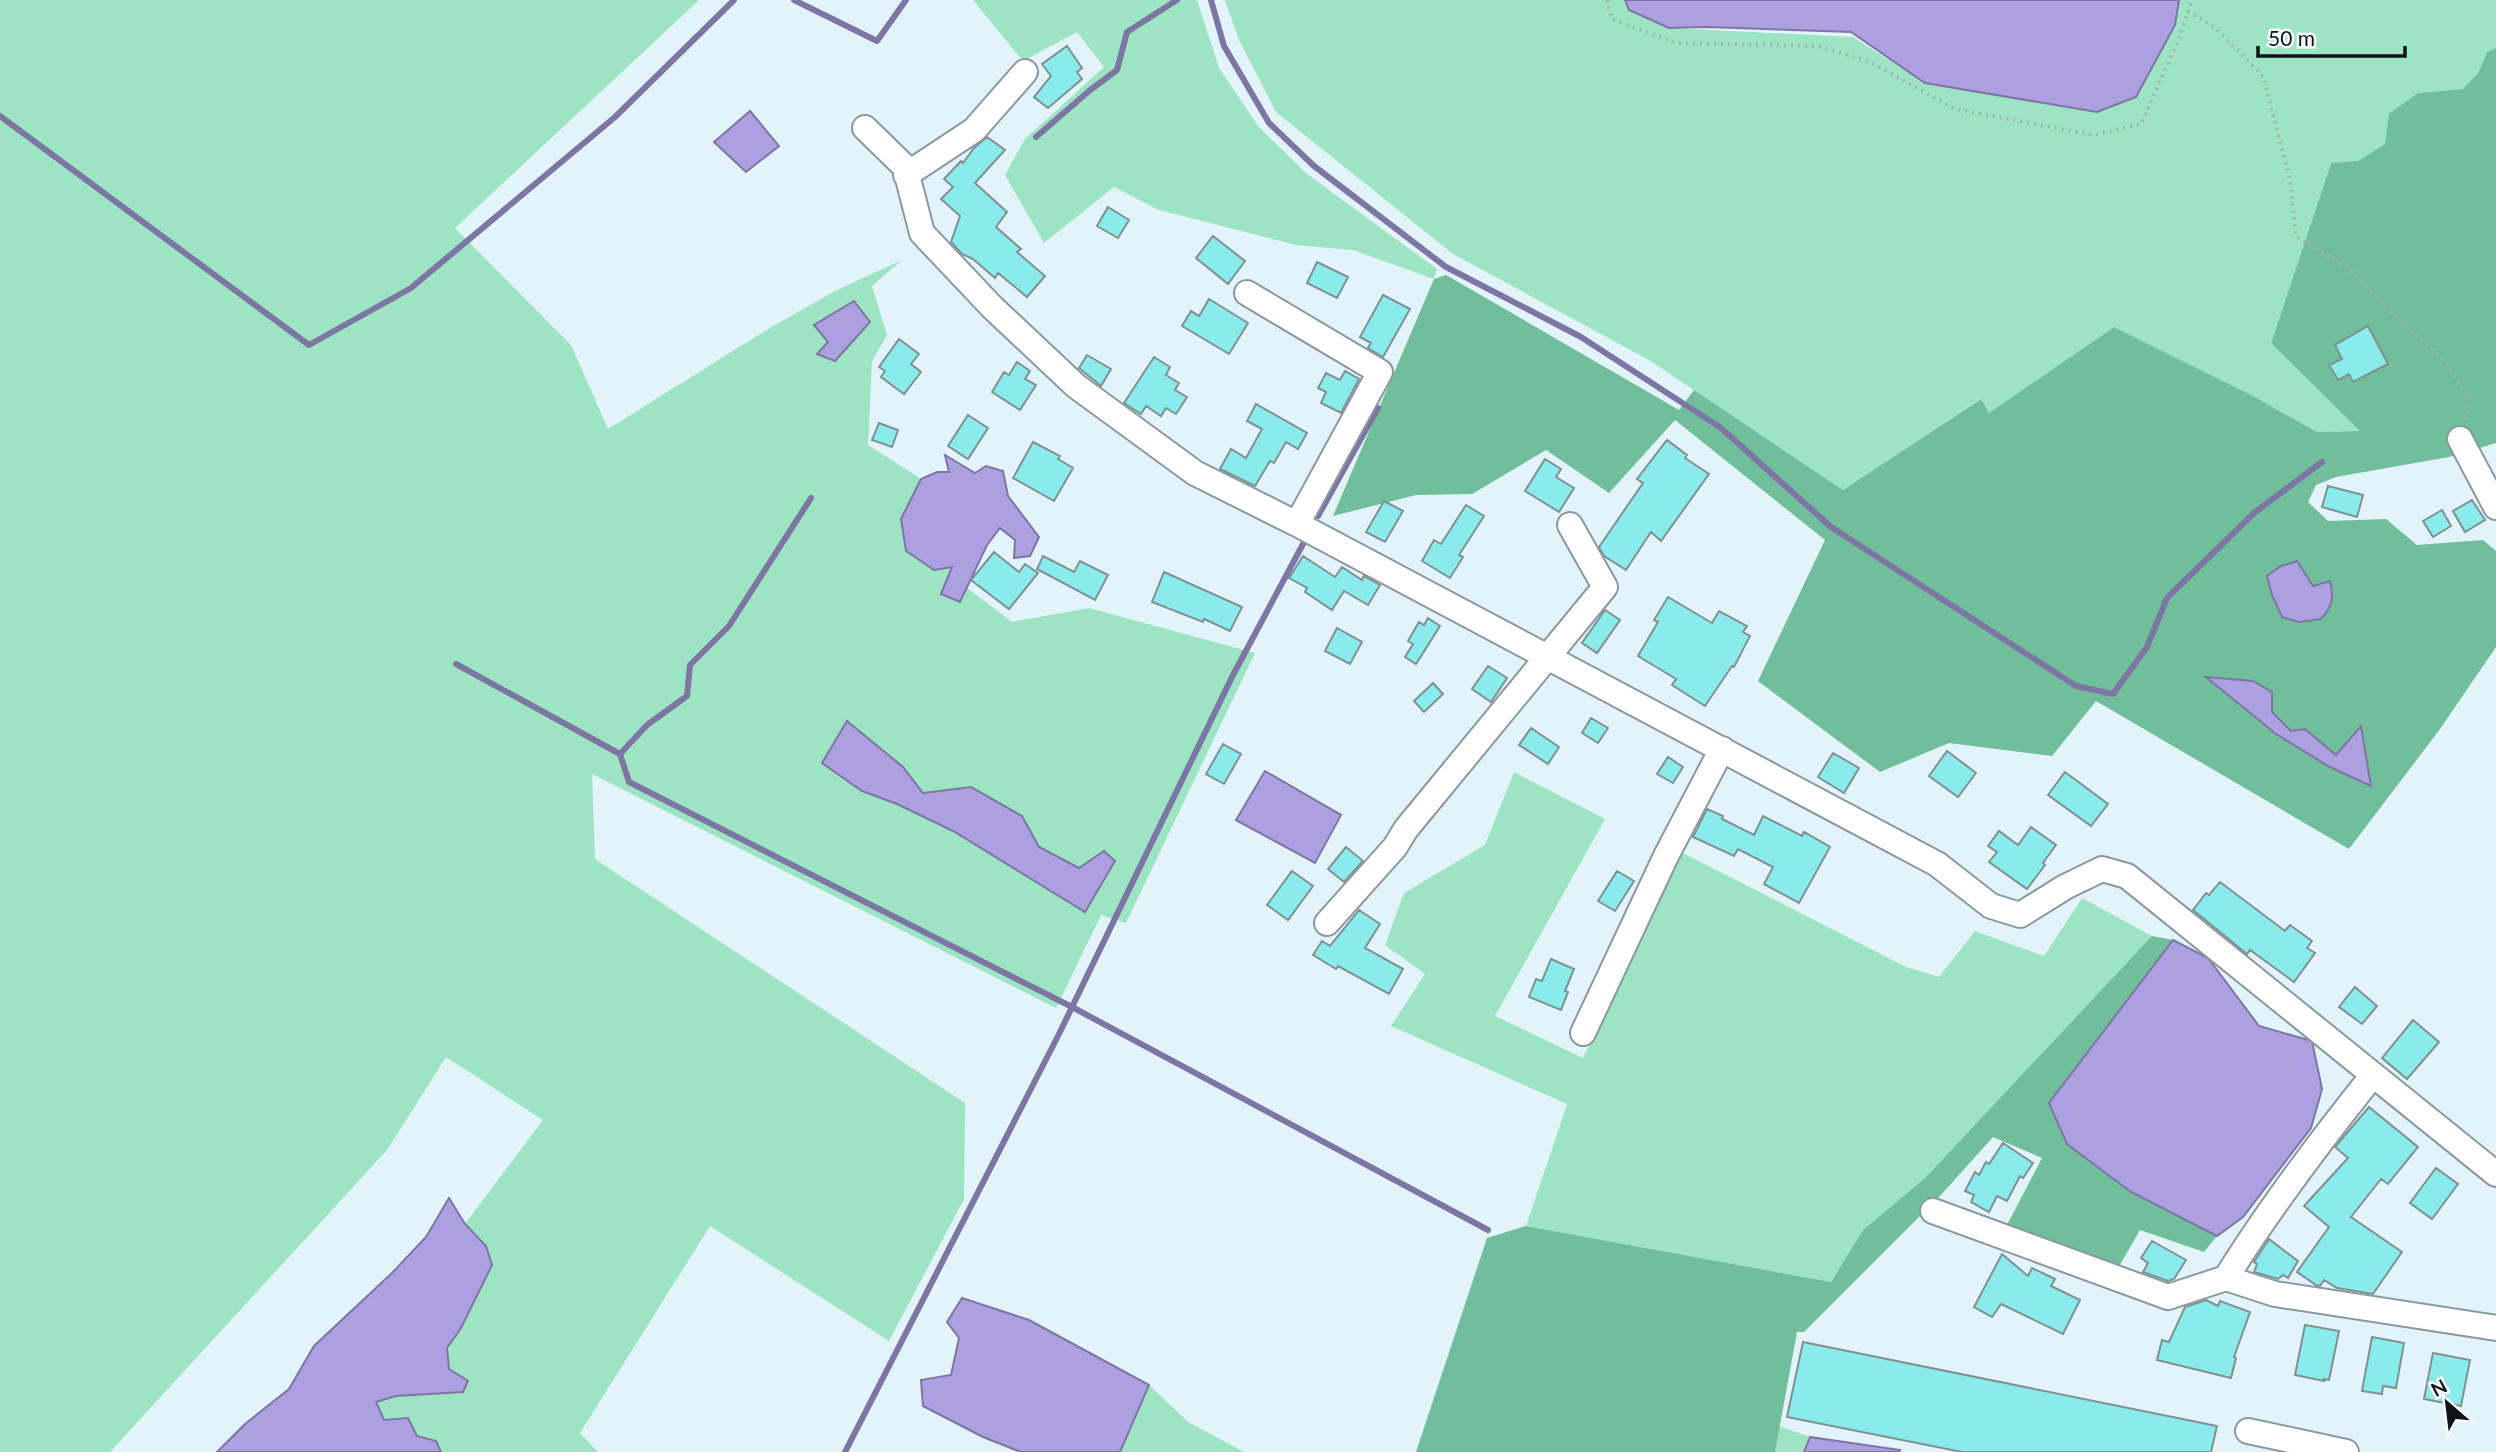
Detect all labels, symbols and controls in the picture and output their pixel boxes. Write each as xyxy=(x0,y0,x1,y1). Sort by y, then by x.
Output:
scale bar xyxy=(2258,14,2405,58)
text: 50 m xyxy=(2268,25,2315,50)
north arrow xyxy=(2412,1368,2482,1438)
text: N xyxy=(2427,1374,2451,1401)

